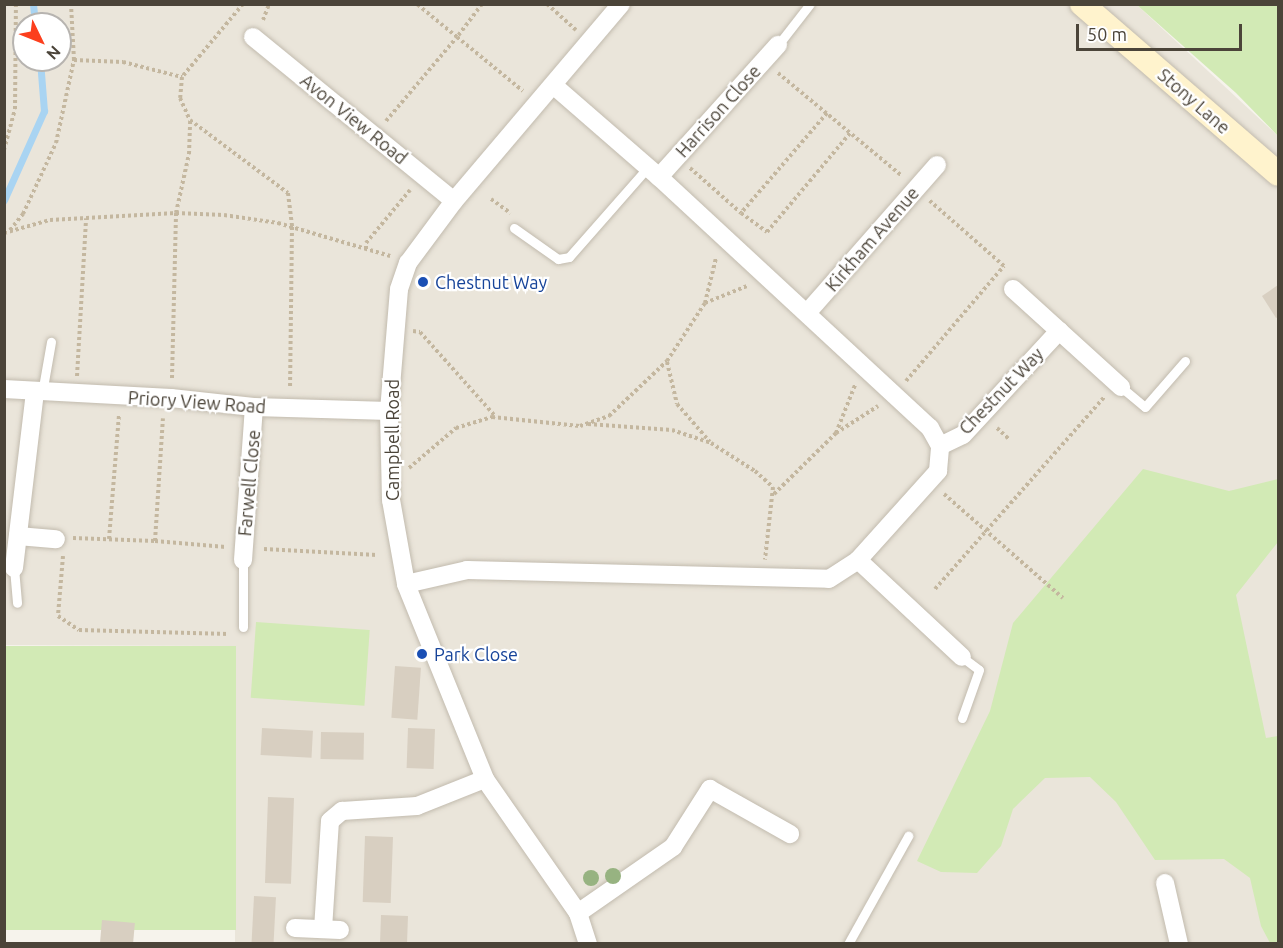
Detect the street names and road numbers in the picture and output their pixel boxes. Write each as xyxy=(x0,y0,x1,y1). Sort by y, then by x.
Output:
street label: Harrison Close xyxy=(671,60,765,162)
street label: Stony Lane xyxy=(1153,64,1235,138)
street label: Avon View Road xyxy=(296,69,412,169)
street label: Kirkham Avenue xyxy=(821,182,923,296)
street label: Chestnut Way xyxy=(954,343,1048,439)
street label: Campbell Road xyxy=(381,379,403,501)
street label: Priory View Road xyxy=(127,386,267,418)
street label: Farwell Close xyxy=(234,429,264,537)

